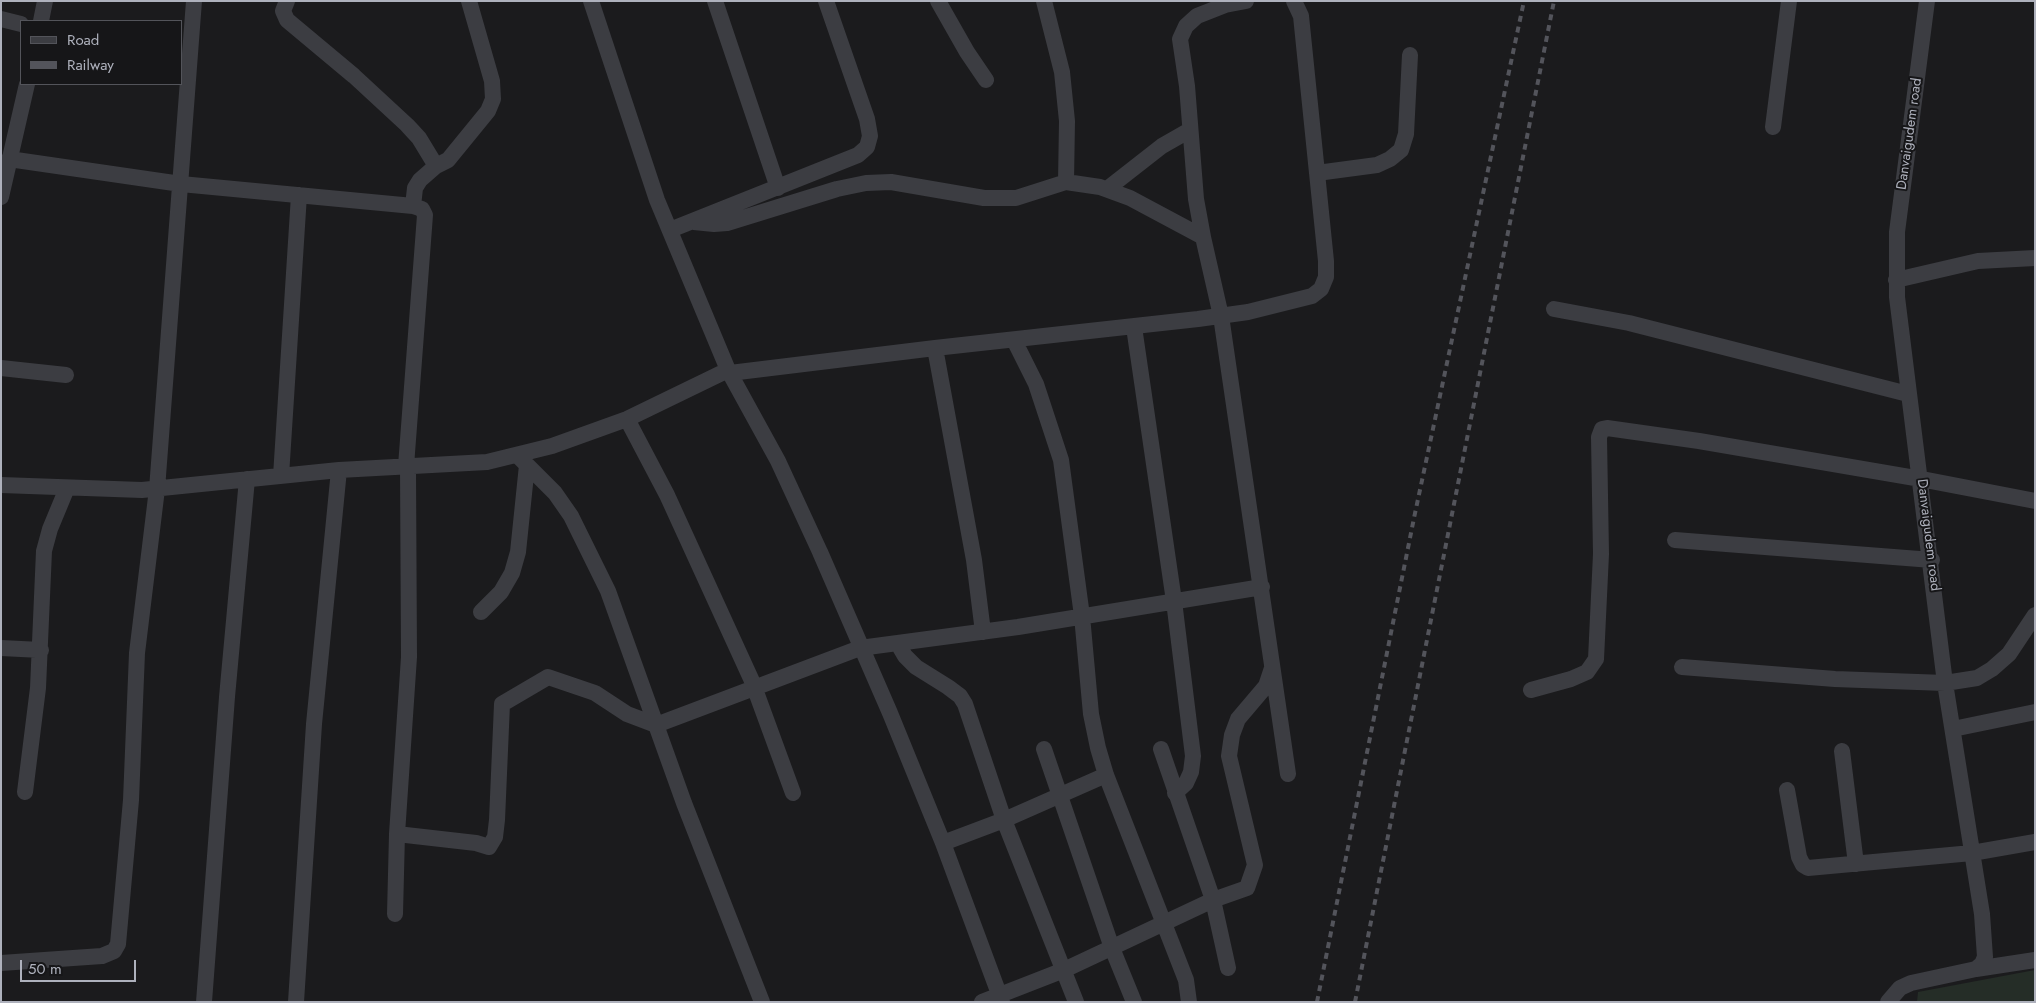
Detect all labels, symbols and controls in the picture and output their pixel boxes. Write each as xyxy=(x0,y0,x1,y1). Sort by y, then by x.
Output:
legend xyxy=(20,20,182,85)
text: Road xyxy=(67,29,99,51)
text: Railway xyxy=(67,54,114,76)
street label: Danvaigudem road xyxy=(1894,77,1926,191)
street label: Danvaigudem road xyxy=(1913,478,1943,592)
scale bar xyxy=(22,950,139,982)
text: 50 m xyxy=(28,958,62,980)

